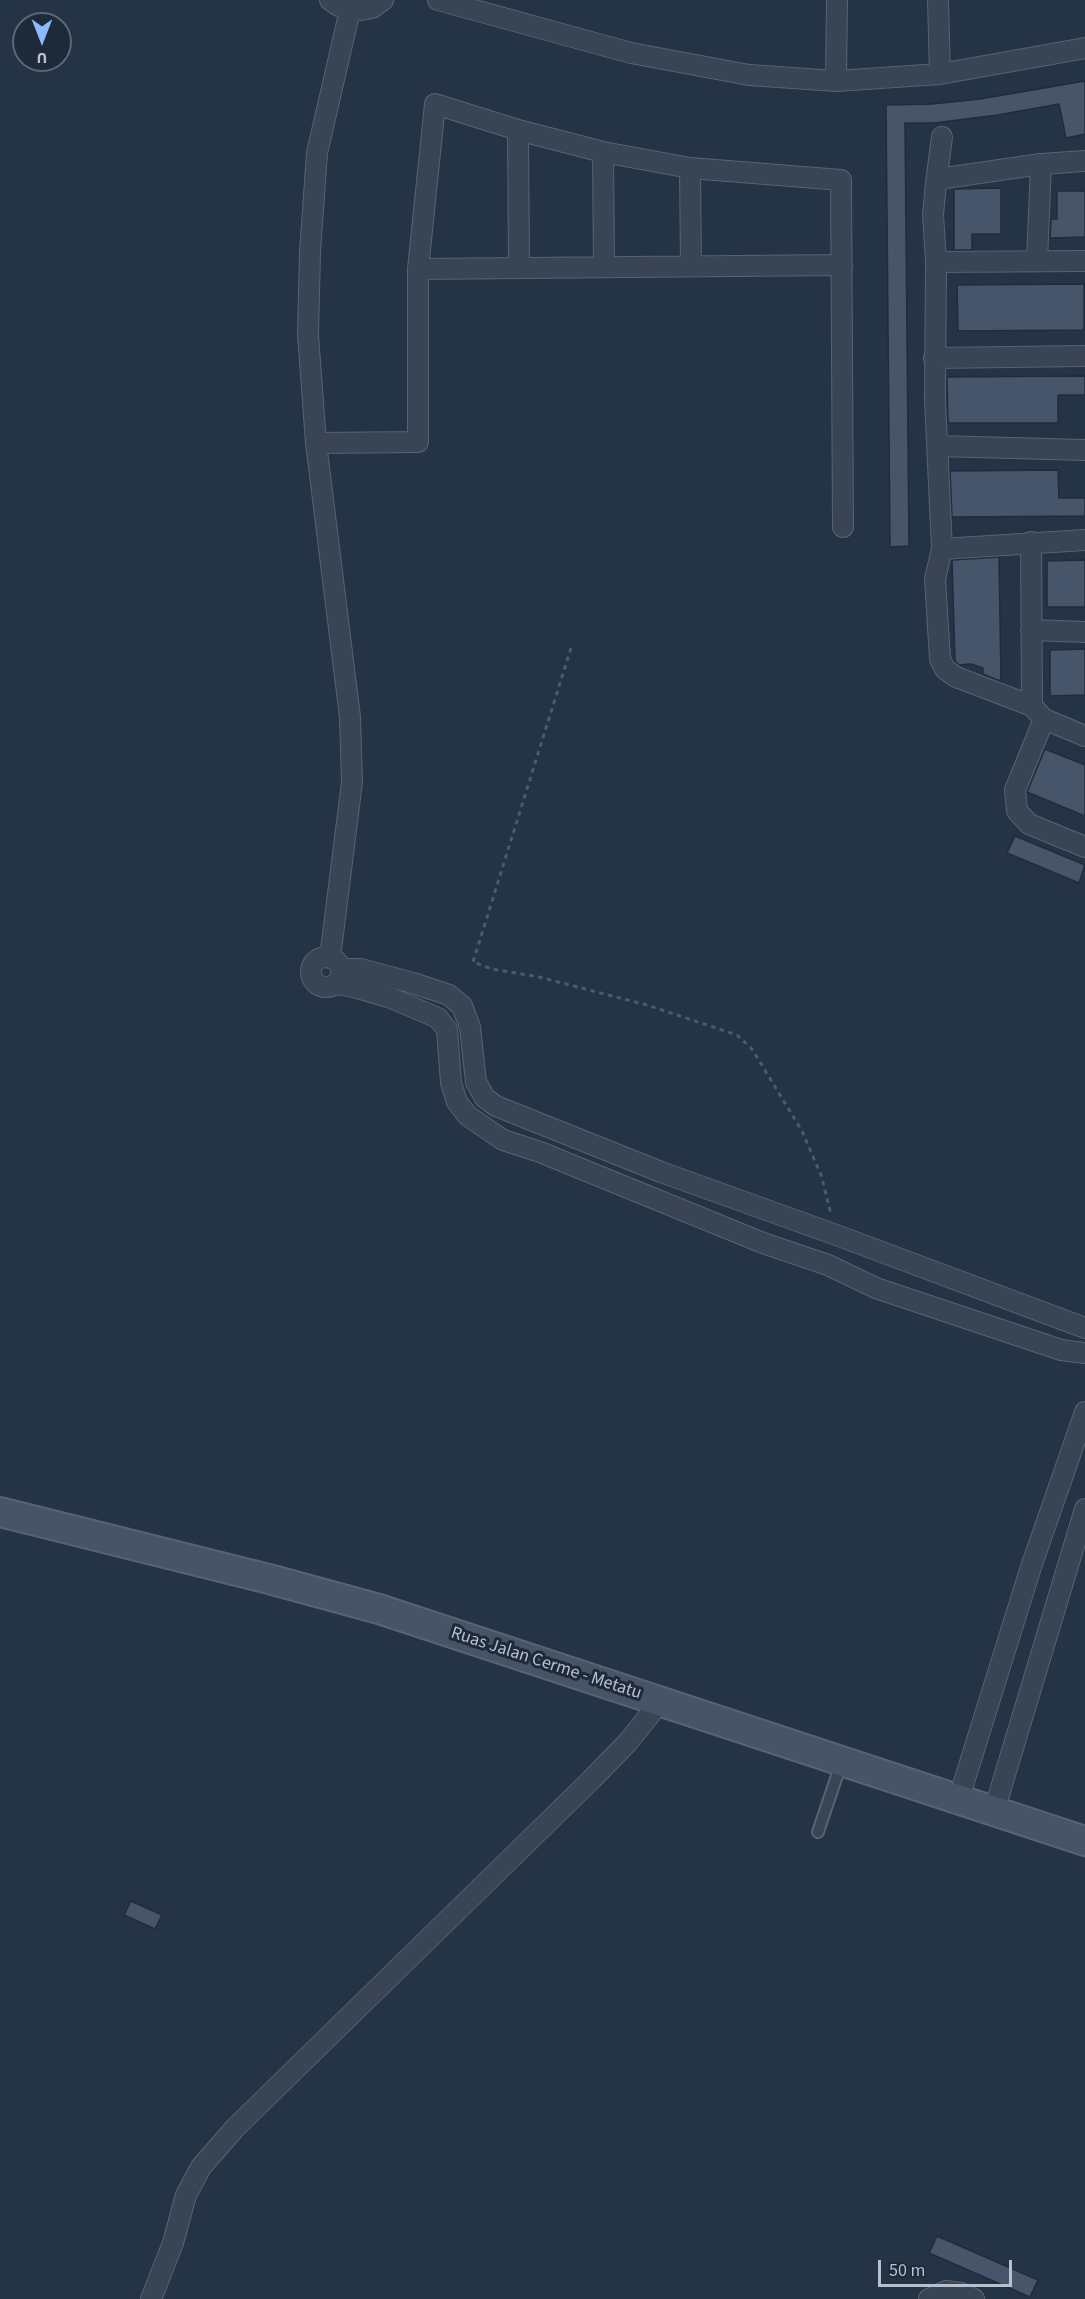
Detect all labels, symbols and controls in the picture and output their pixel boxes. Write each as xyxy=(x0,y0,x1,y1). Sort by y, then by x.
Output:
north arrow xyxy=(12,12,72,72)
text: U xyxy=(37,47,47,69)
street label: Ruas Jalan Cerme - Metatu xyxy=(448,1623,644,1705)
scale bar xyxy=(881,2248,1014,2286)
text: 50 m xyxy=(889,2258,925,2283)

